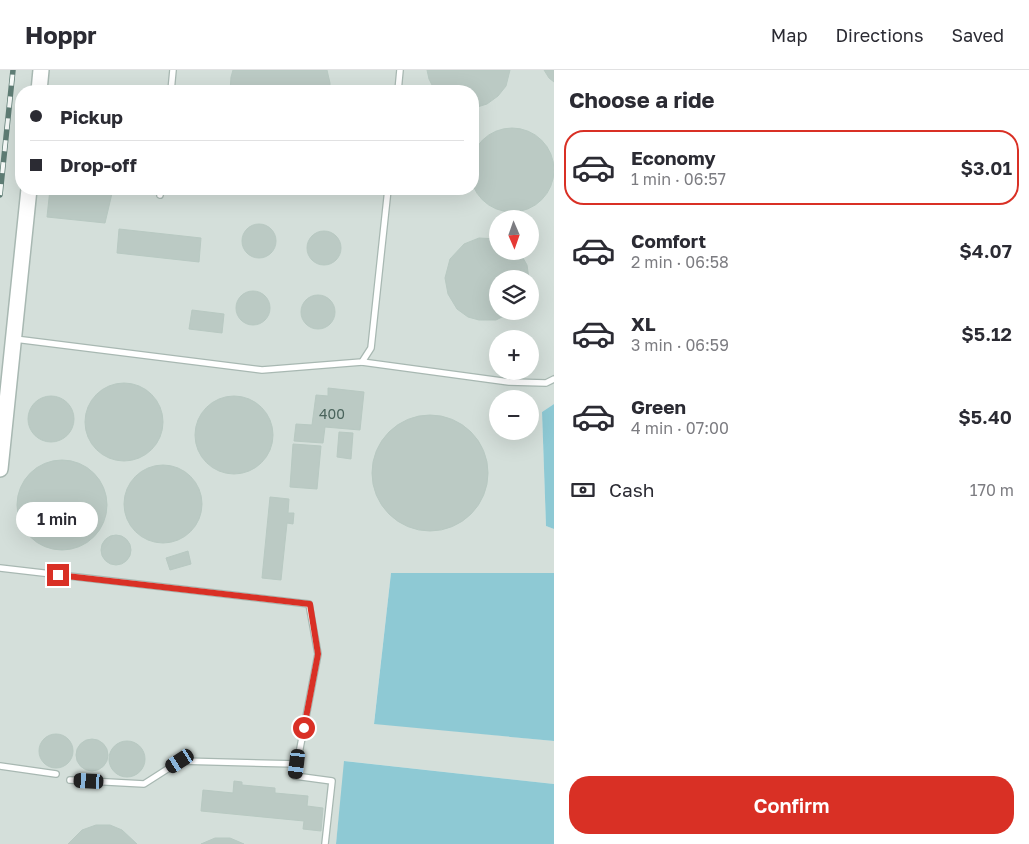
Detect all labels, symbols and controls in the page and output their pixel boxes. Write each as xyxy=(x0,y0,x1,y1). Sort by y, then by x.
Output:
text: Hoppr xyxy=(25,20,97,49)
text: Map xyxy=(771,24,807,46)
text: Directions xyxy=(835,24,923,46)
text: Saved xyxy=(951,24,1004,46)
text: Choose a ride xyxy=(569,86,715,113)
text: Pickup xyxy=(60,105,123,128)
icon: car xyxy=(571,145,616,190)
text: Economy xyxy=(631,146,716,169)
text: Drop-off xyxy=(60,153,137,176)
text: $3.01 xyxy=(960,156,1012,179)
text: 1 min · 06:57 xyxy=(631,169,726,189)
north arrow xyxy=(489,210,539,260)
map controls xyxy=(489,210,539,440)
icon: car xyxy=(571,228,616,273)
text: Comfort xyxy=(631,229,706,252)
text: $4.07 xyxy=(959,239,1012,262)
text: 2 min · 06:58 xyxy=(631,252,729,272)
button: layers xyxy=(489,270,539,320)
icon: car xyxy=(571,311,616,356)
text: XL xyxy=(631,312,656,335)
text: $5.12 xyxy=(961,322,1012,345)
button: + xyxy=(489,330,539,380)
text: 3 min · 06:59 xyxy=(631,335,729,355)
button: − xyxy=(489,390,539,440)
icon: car xyxy=(571,394,616,439)
text: Green xyxy=(631,395,686,418)
house number: 400 xyxy=(319,405,345,422)
text: $5.40 xyxy=(958,405,1012,428)
text: 4 min · 07:00 xyxy=(631,418,729,438)
icon: cash xyxy=(569,476,597,504)
text: Cash xyxy=(609,478,654,501)
text: 170 m xyxy=(970,480,1014,500)
callout: 1 min xyxy=(17,502,99,538)
text: 1 min xyxy=(37,509,77,529)
route end xyxy=(47,564,69,586)
route start xyxy=(293,717,315,739)
car xyxy=(163,747,196,775)
car xyxy=(287,748,306,780)
car xyxy=(73,773,104,789)
button: Confirm xyxy=(569,776,1014,834)

